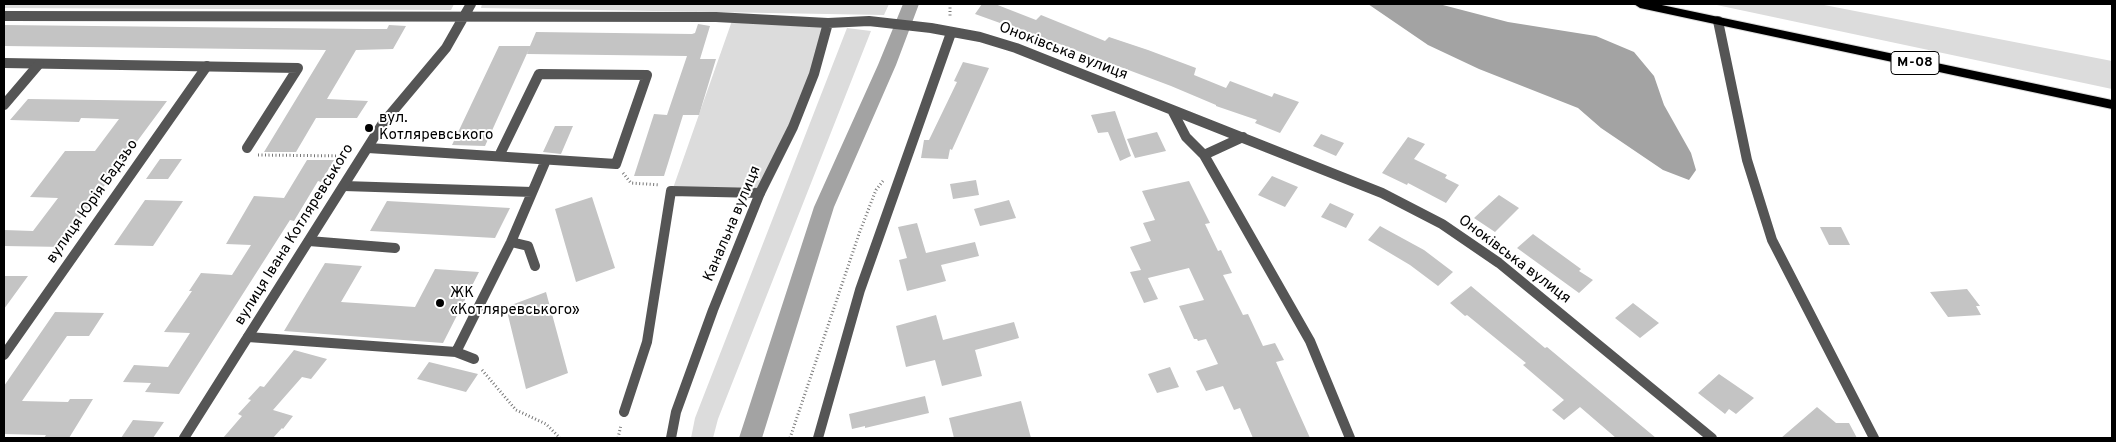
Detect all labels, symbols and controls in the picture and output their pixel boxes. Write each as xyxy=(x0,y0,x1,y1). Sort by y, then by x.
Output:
street label: Оноківська вулиця xyxy=(996,19,1130,85)
road number: М-08 xyxy=(1891,52,1939,74)
place label: вул. Котляревського xyxy=(379,110,493,145)
marker: вул. Котляревського xyxy=(363,122,375,134)
street label: вулиця Юрія Бадзьо xyxy=(43,136,143,268)
street label: вулиця Івана Котляревського xyxy=(232,141,358,329)
street label: Канальна вулиця xyxy=(701,163,765,285)
street label: Оноківська вулиця xyxy=(1454,212,1574,308)
place label: ЖК «Котляревського» xyxy=(450,285,580,320)
marker: ЖК «Котляревського» xyxy=(434,297,446,309)

